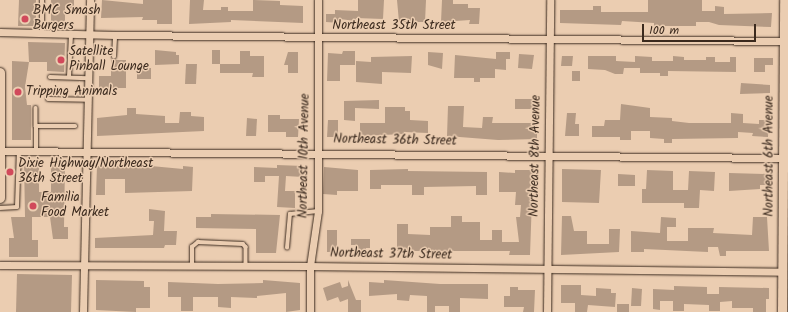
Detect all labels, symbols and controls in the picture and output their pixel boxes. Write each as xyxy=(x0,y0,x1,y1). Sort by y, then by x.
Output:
place label: BMC Smash Burgers xyxy=(33,4,100,35)
marker: BMC Smash Burgers xyxy=(20,14,30,24)
scale bar xyxy=(644,16,758,42)
street label: Northeast 35th Street xyxy=(332,18,456,34)
text: 100 m xyxy=(649,21,679,40)
place label: Satellite Pinball Lounge xyxy=(69,45,149,76)
marker: Satellite Pinball Lounge xyxy=(56,55,66,65)
place label: Tripping Animals xyxy=(26,84,117,100)
marker: Tripping Animals xyxy=(13,87,23,97)
street label: Northeast 10th Avenue xyxy=(296,93,314,219)
street label: Northeast 8th Avenue xyxy=(527,95,545,217)
street label: Northeast 6th Avenue xyxy=(762,95,778,217)
street label: Northeast 36th Street xyxy=(333,132,457,150)
place label: Dixie Highway/Northeast 36th Street xyxy=(18,157,153,188)
marker: Dixie Highway/Northeast 36th Street xyxy=(5,167,15,177)
place label: Familia Food Market xyxy=(41,191,109,222)
marker: Familia Food Market xyxy=(28,201,38,211)
street label: Northeast 37th Street xyxy=(330,246,452,264)

